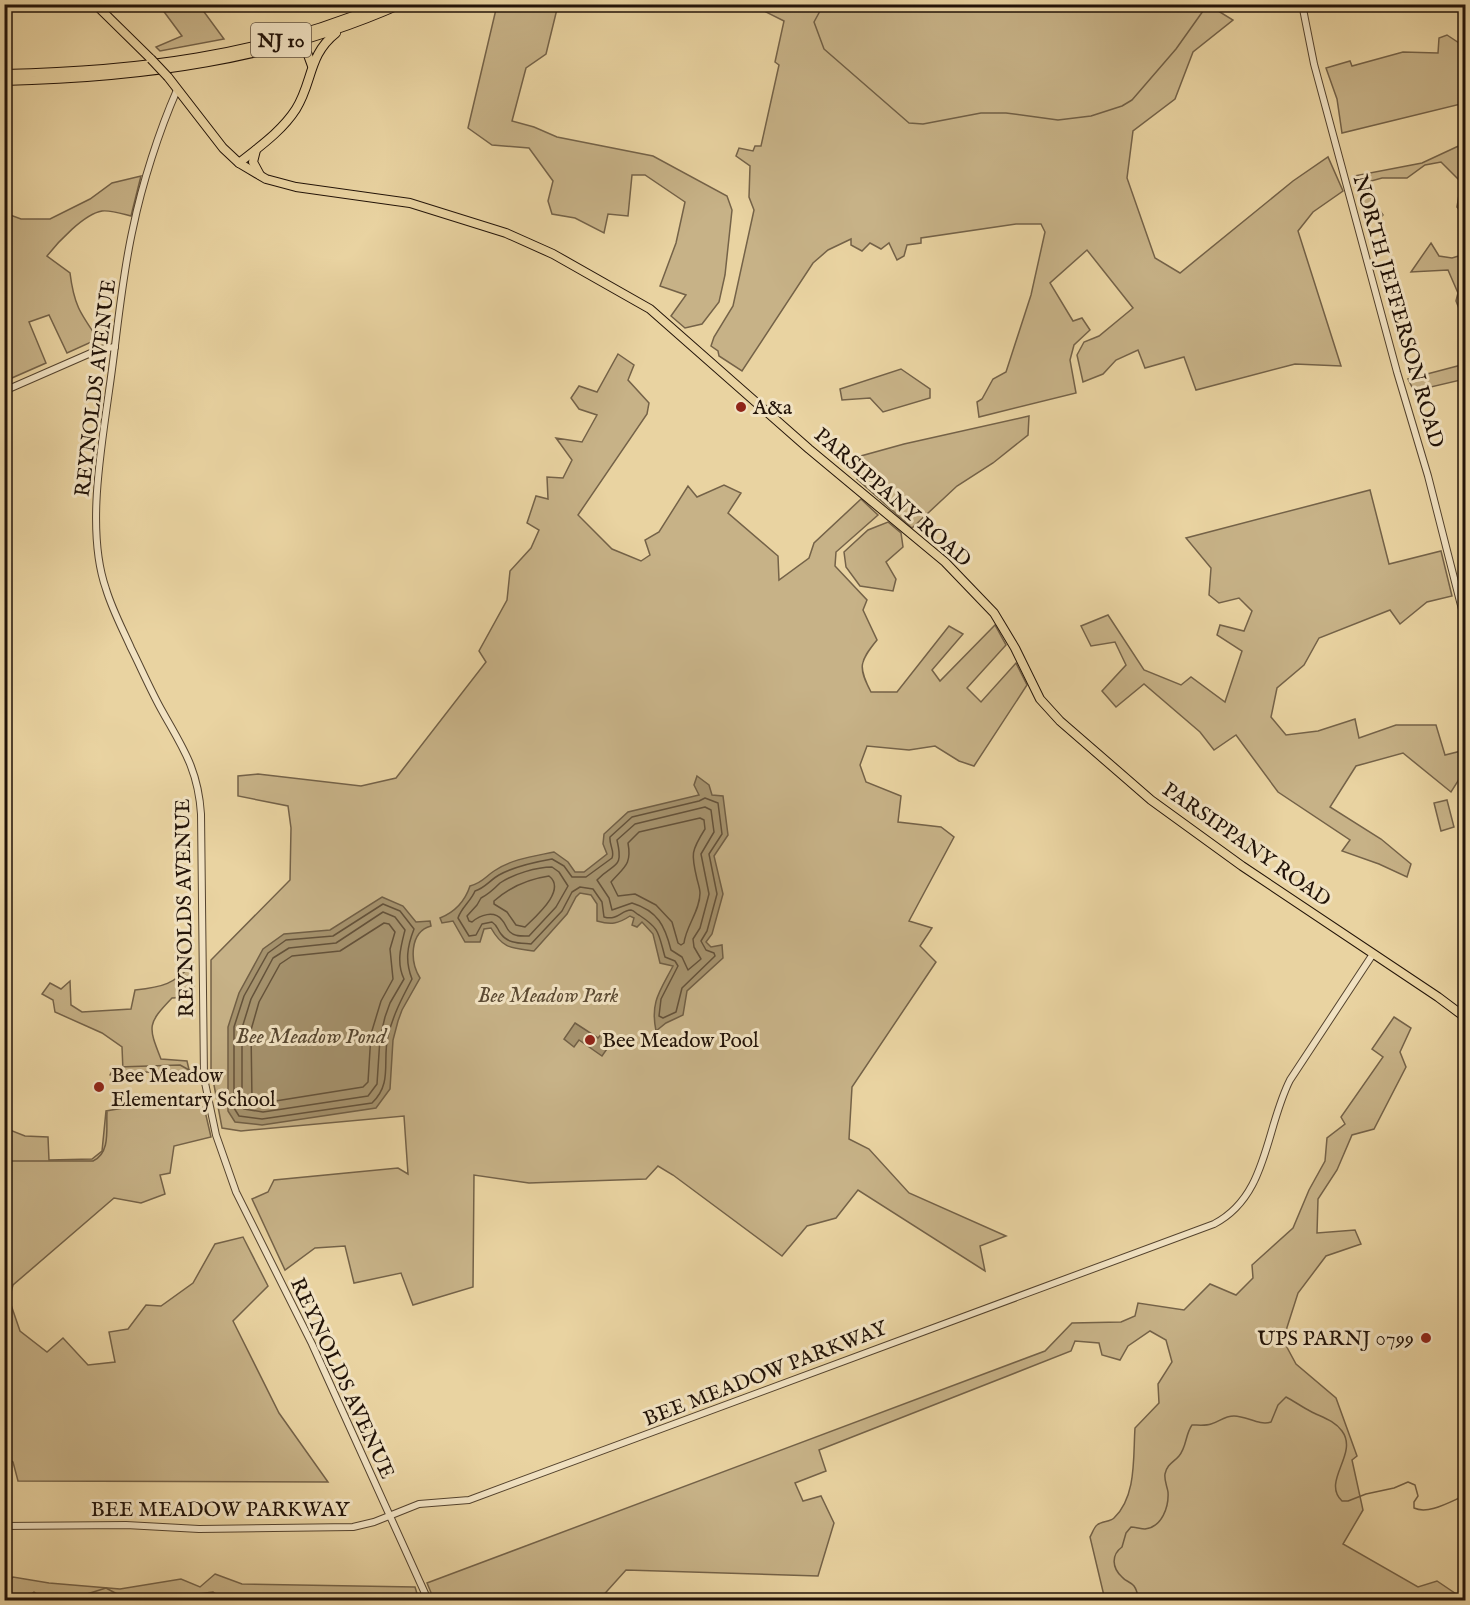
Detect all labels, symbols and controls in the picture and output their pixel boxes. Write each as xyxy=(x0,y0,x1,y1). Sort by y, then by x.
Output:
road number: NJ 10 xyxy=(251,23,311,57)
street label: NORTH JEFFERSON ROAD xyxy=(1346,172,1450,451)
street label: REYNOLDS AVENUE xyxy=(70,278,123,499)
place label: A&a xyxy=(752,395,793,422)
marker: A&a xyxy=(734,400,748,414)
street label: PARSIPPANY ROAD xyxy=(808,422,976,574)
street label: PARSIPPANY ROAD xyxy=(1157,777,1336,914)
street label: REYNOLDS AVENUE xyxy=(170,798,201,1018)
park label: Bee Meadow Park xyxy=(477,983,619,1010)
water label: Bee Meadow Pond xyxy=(236,1023,388,1051)
place label: Bee Meadow Pool xyxy=(602,1028,759,1055)
marker: Bee Meadow Pool xyxy=(583,1033,597,1047)
place label: Bee Meadow Elementary School xyxy=(111,1063,276,1114)
marker: Bee Meadow Elementary School xyxy=(92,1080,106,1094)
street label: REYNOLDS AVENUE xyxy=(283,1274,400,1484)
street label: BEE MEADOW PARKWAY xyxy=(640,1315,893,1433)
place label: UPS PARNJ 0799 xyxy=(1257,1326,1414,1353)
marker: UPS PARNJ 0799 xyxy=(1419,1331,1433,1345)
street label: BEE MEADOW PARKWAY xyxy=(91,1497,351,1524)

